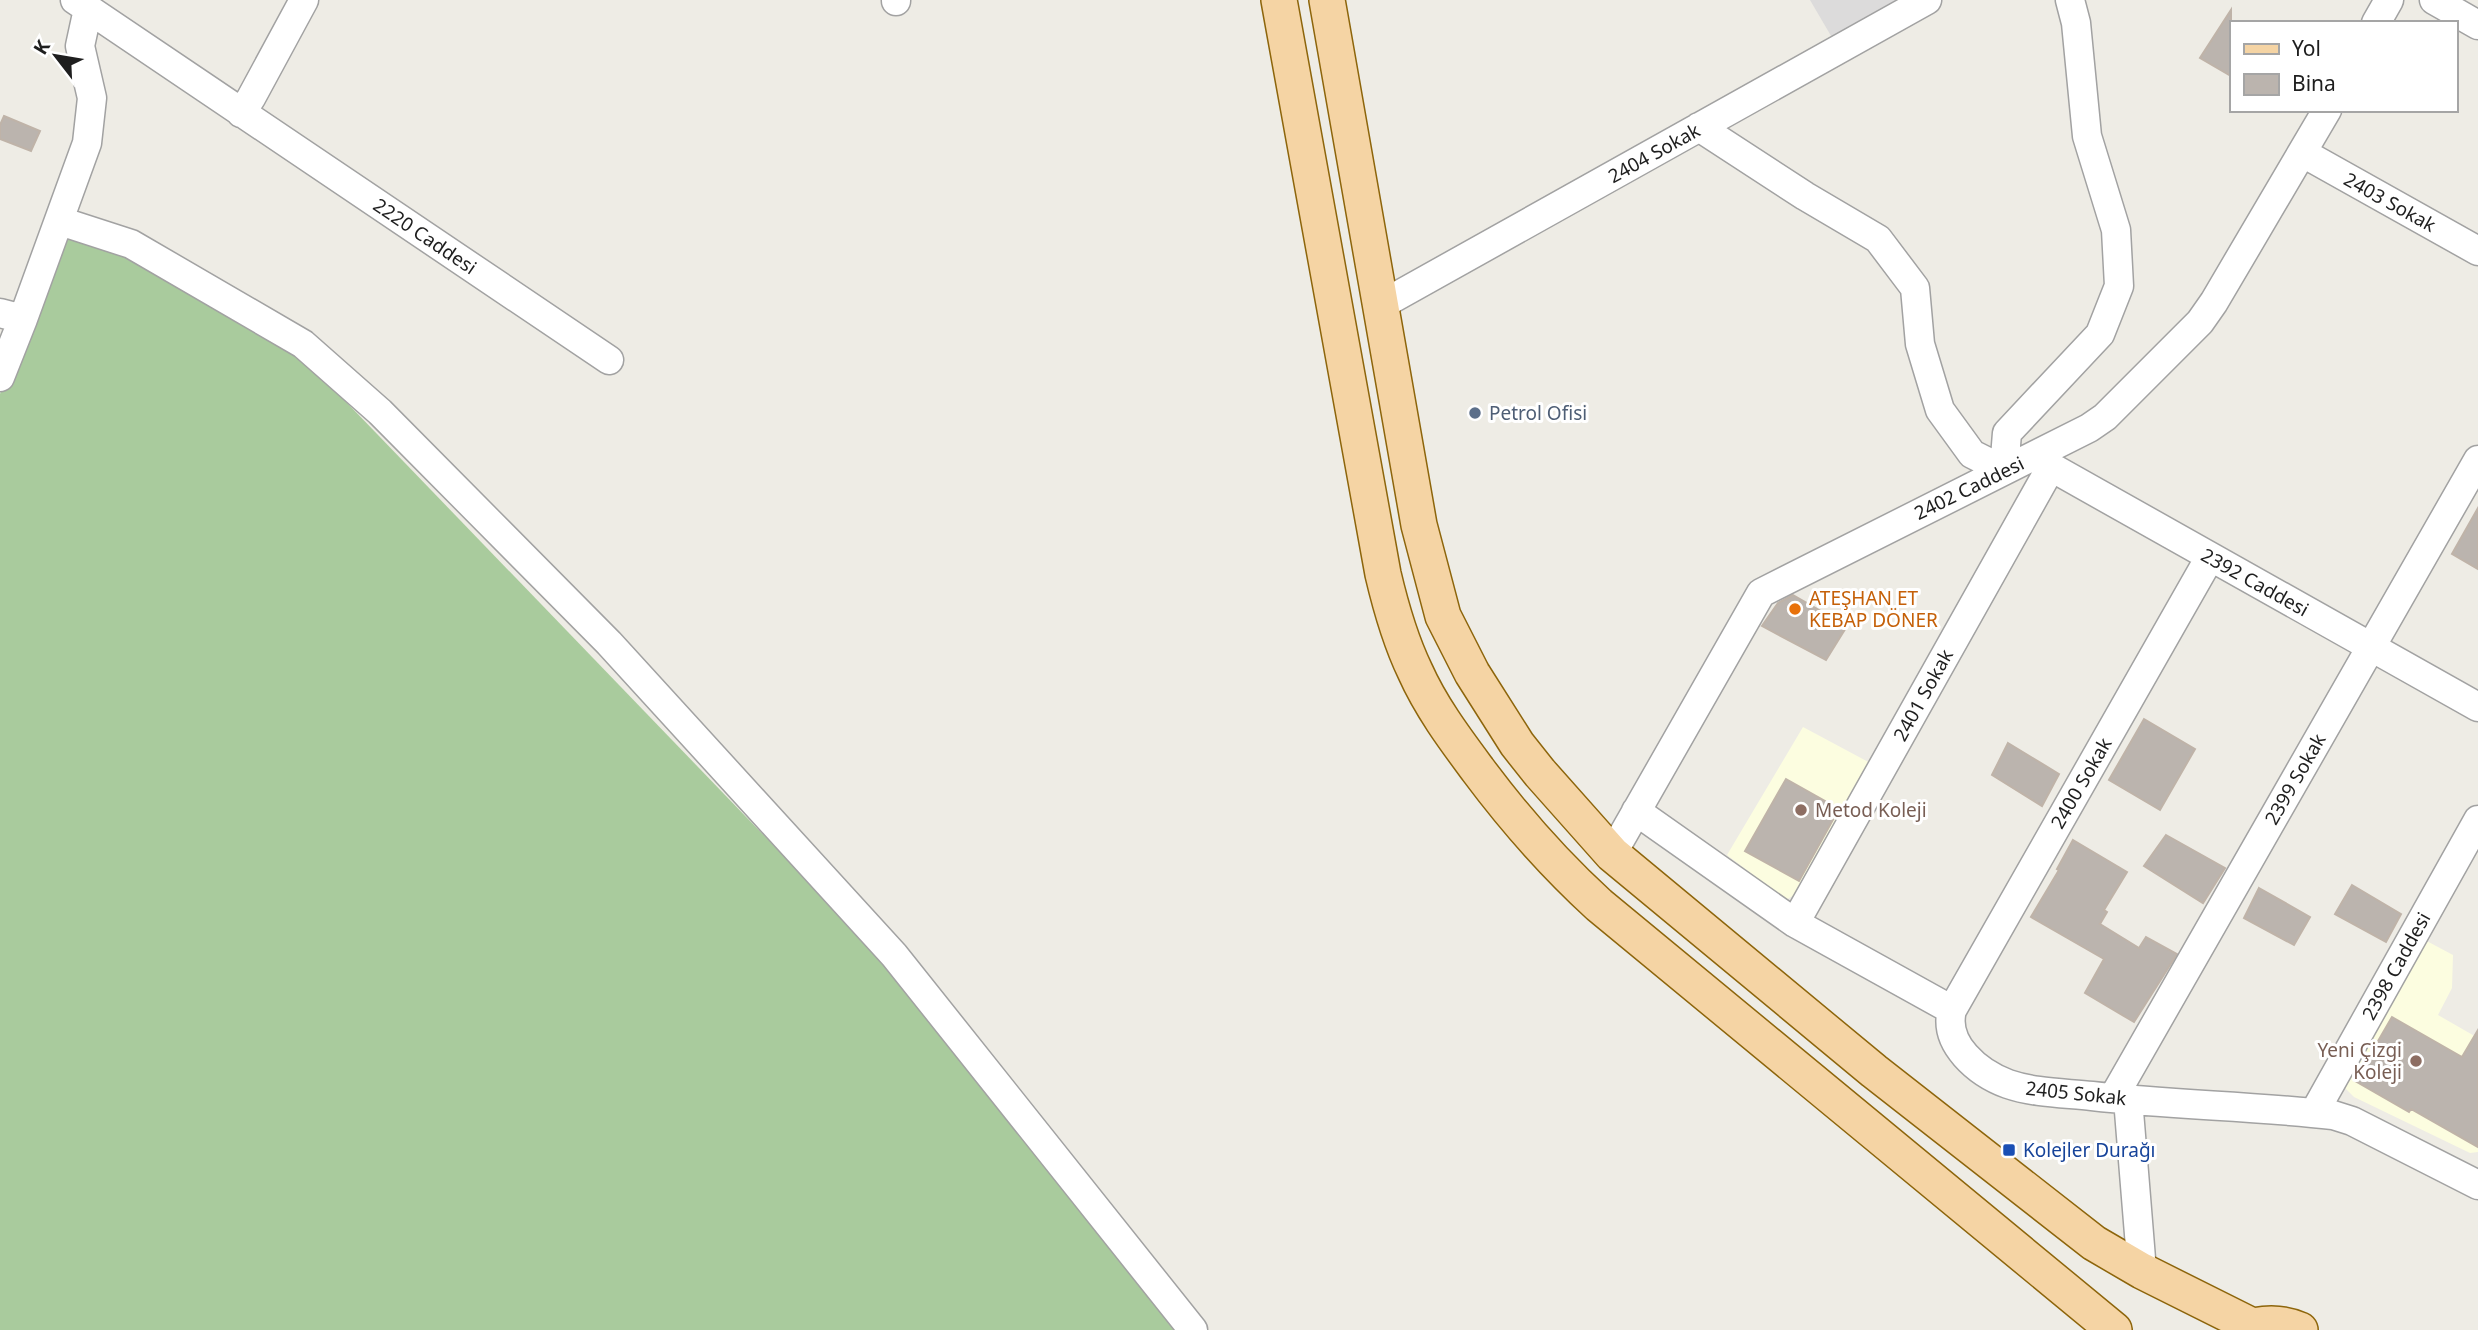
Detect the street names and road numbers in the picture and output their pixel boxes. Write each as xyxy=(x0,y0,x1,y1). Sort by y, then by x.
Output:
street label: 2404 Sokak xyxy=(1603,117,1705,189)
street label: 2403 Sokak xyxy=(2339,166,2441,238)
street label: 2220 Caddesi xyxy=(368,192,482,280)
street label: 2402 Caddesi xyxy=(1910,450,2028,526)
street label: 2392 Caddesi xyxy=(2197,542,2313,622)
street label: 2401 Sokak xyxy=(1887,644,1959,746)
street label: 2399 Sokak xyxy=(2258,729,2332,829)
street label: 2400 Sokak xyxy=(2044,733,2118,833)
street label: 2398 Caddesi xyxy=(2356,908,2436,1024)
street label: 2405 Sokak xyxy=(2024,1075,2128,1111)

